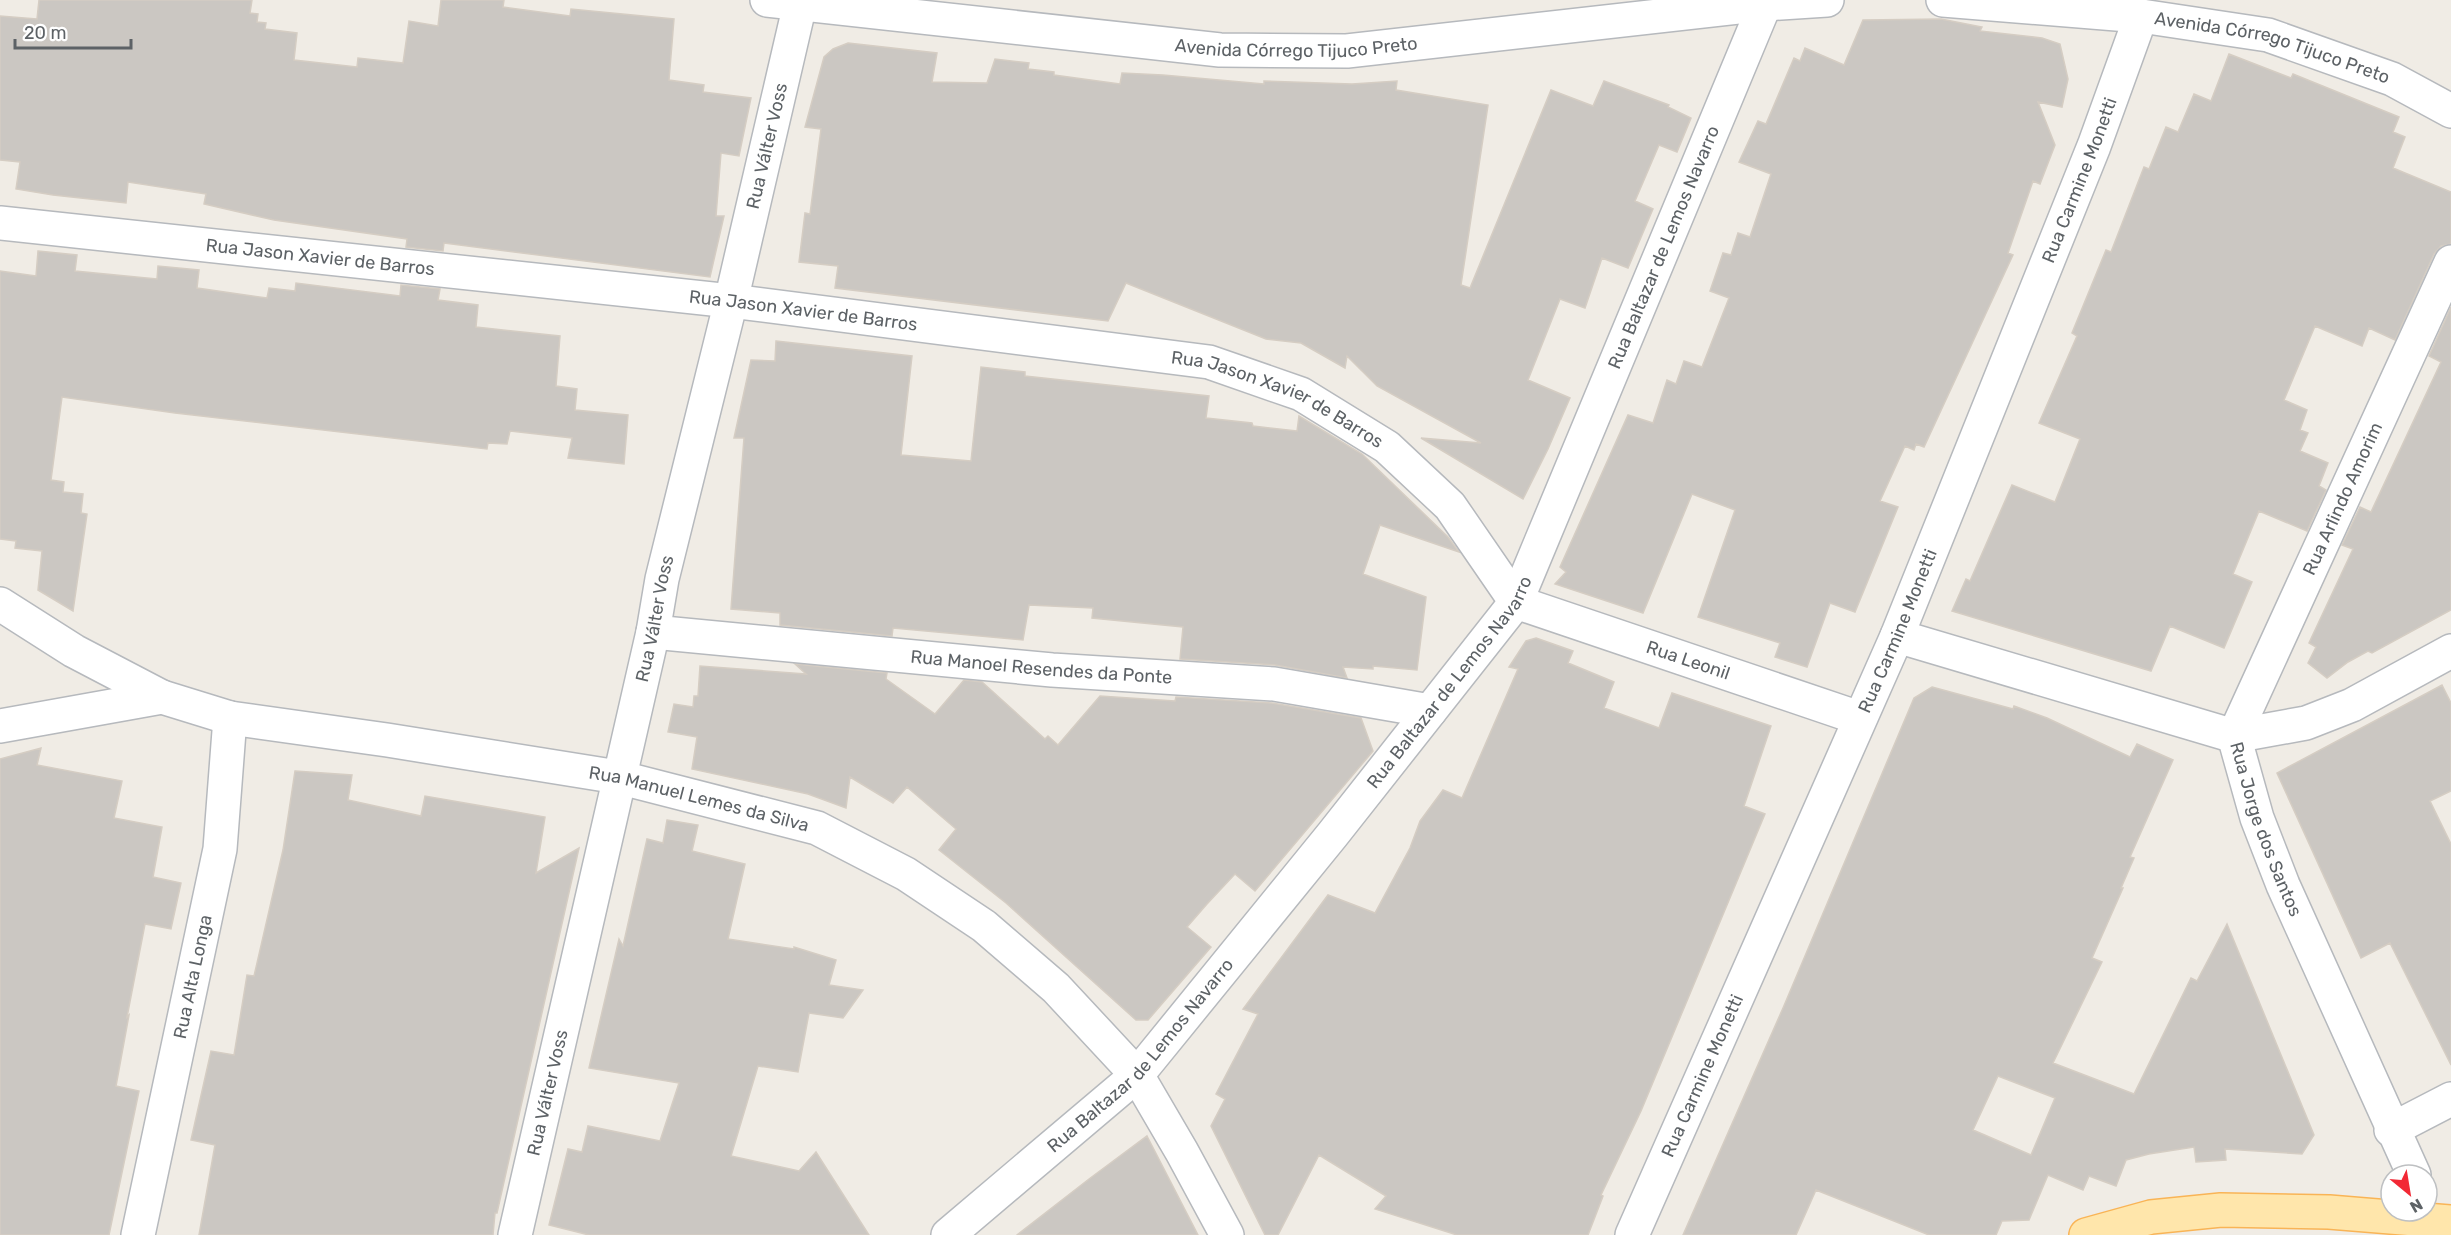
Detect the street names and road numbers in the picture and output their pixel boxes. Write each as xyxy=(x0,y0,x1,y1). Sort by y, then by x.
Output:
street label: Avenida Córrego Tijuco Preto xyxy=(2153,7,2393,88)
street label: Avenida Córrego Tijuco Preto xyxy=(1174,32,1419,62)
street label: Rua Válter Voss xyxy=(742,81,792,211)
street label: Rua Carmine Monetti xyxy=(2037,95,2122,266)
street label: Rua Baltazar de Lemos Navarro xyxy=(1603,122,1724,372)
street label: Rua Jason Xavier de Barros xyxy=(205,234,436,280)
street label: Rua Jason Xavier de Barros xyxy=(688,286,919,336)
street label: Rua Jason Xavier de Barros xyxy=(1170,346,1387,453)
street label: Rua Arlindo Amorim xyxy=(2298,419,2387,579)
street label: Rua Carmine Monetti xyxy=(1853,546,1942,716)
street label: Rua Válter Voss xyxy=(631,553,678,684)
street label: Rua Baltazar de Lemos Navarro xyxy=(1362,573,1536,793)
street label: Rua Leonil xyxy=(1643,636,1733,685)
street label: Rua Manoel Resendes da Ponte xyxy=(910,646,1173,689)
street label: Rua Jorge dos Santos xyxy=(2225,739,2307,920)
street label: Rua Manuel Lemes da Silva xyxy=(587,761,811,837)
street label: Rua Alta Longa xyxy=(169,913,217,1041)
street label: Rua Baltazar de Lemos Navarro xyxy=(1043,954,1238,1157)
street label: Rua Carmine Monetti xyxy=(1657,991,1748,1161)
street label: Rua Válter Voss xyxy=(522,1028,573,1158)

